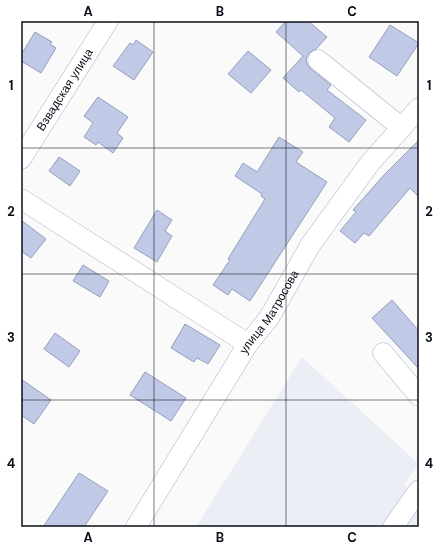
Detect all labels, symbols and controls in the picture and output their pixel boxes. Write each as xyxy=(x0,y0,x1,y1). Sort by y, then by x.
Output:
text: A xyxy=(83,3,93,20)
text: B xyxy=(216,3,224,20)
text: C xyxy=(347,3,357,20)
street label: Взвадская улица xyxy=(33,45,97,134)
text: 1 xyxy=(9,77,13,94)
text: 1 xyxy=(427,77,431,94)
text: 2 xyxy=(7,203,15,220)
text: 2 xyxy=(425,203,433,220)
street label: улица Матросова xyxy=(236,267,303,357)
text: 3 xyxy=(7,329,15,346)
text: 3 xyxy=(425,329,433,346)
text: 4 xyxy=(7,455,15,472)
text: 4 xyxy=(425,455,433,472)
text: A xyxy=(83,529,93,546)
text: B xyxy=(216,529,224,546)
text: C xyxy=(347,529,357,546)

